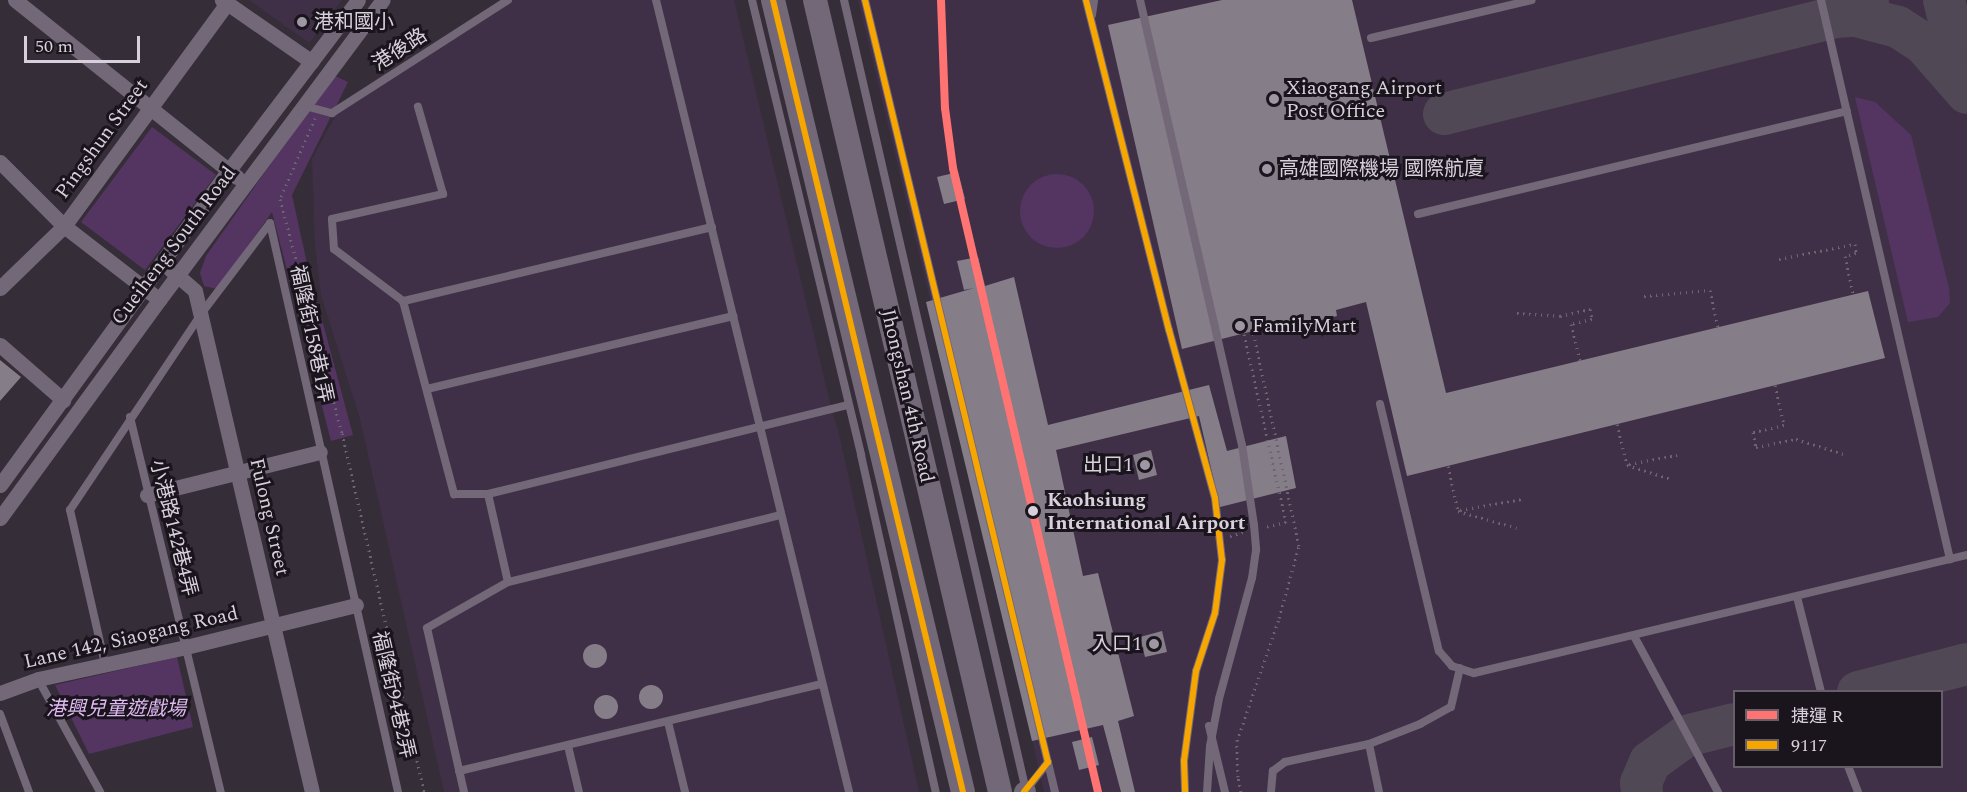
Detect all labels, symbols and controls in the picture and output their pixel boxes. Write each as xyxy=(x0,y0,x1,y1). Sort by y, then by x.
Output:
place label: 港和國小 xyxy=(314,10,394,34)
marker: 港和國小 xyxy=(295,15,309,29)
scale bar xyxy=(27,24,142,62)
street label: 港後路 xyxy=(368,24,432,76)
text: 50 m xyxy=(35,33,73,60)
street label: Pingshun Street xyxy=(51,75,153,203)
place label: Xiaogang Airport Post Office xyxy=(1286,76,1442,123)
marker: Xiaogang Airport Post Office xyxy=(1267,92,1281,106)
place label: 高雄國際機場 國際航廈 xyxy=(1279,157,1484,181)
street label: Cueiheng South Road xyxy=(107,162,241,330)
marker: 高雄國際機場 國際航廈 xyxy=(1260,162,1274,176)
street label: 福隆街158巷1弄 xyxy=(285,263,337,405)
street label: Jhongshan 4th Road xyxy=(875,307,939,485)
place label: FamilyMart xyxy=(1252,314,1356,338)
marker: FamilyMart xyxy=(1233,319,1247,333)
place label: 出口1 xyxy=(1083,453,1133,477)
street label: Fulong Street xyxy=(244,456,294,578)
street label: 小港路142巷4弄 xyxy=(144,457,202,599)
marker: 出口1 xyxy=(1138,458,1152,472)
place label: Kaohsiung International Airport xyxy=(1047,488,1246,535)
marker: Kaohsiung International Airport xyxy=(1024,502,1042,520)
street label: Lane 142, Siaogang Road xyxy=(21,602,241,674)
street label: 福隆街94巷2弄 xyxy=(367,629,419,761)
place label: 入口1 xyxy=(1092,632,1142,656)
marker: 入口1 xyxy=(1147,637,1161,651)
legend xyxy=(1733,690,1943,768)
park label: 港興兒童遊戲場 xyxy=(46,697,186,721)
text: 捷運 R xyxy=(1791,703,1843,730)
text: 9117 xyxy=(1791,732,1827,759)

